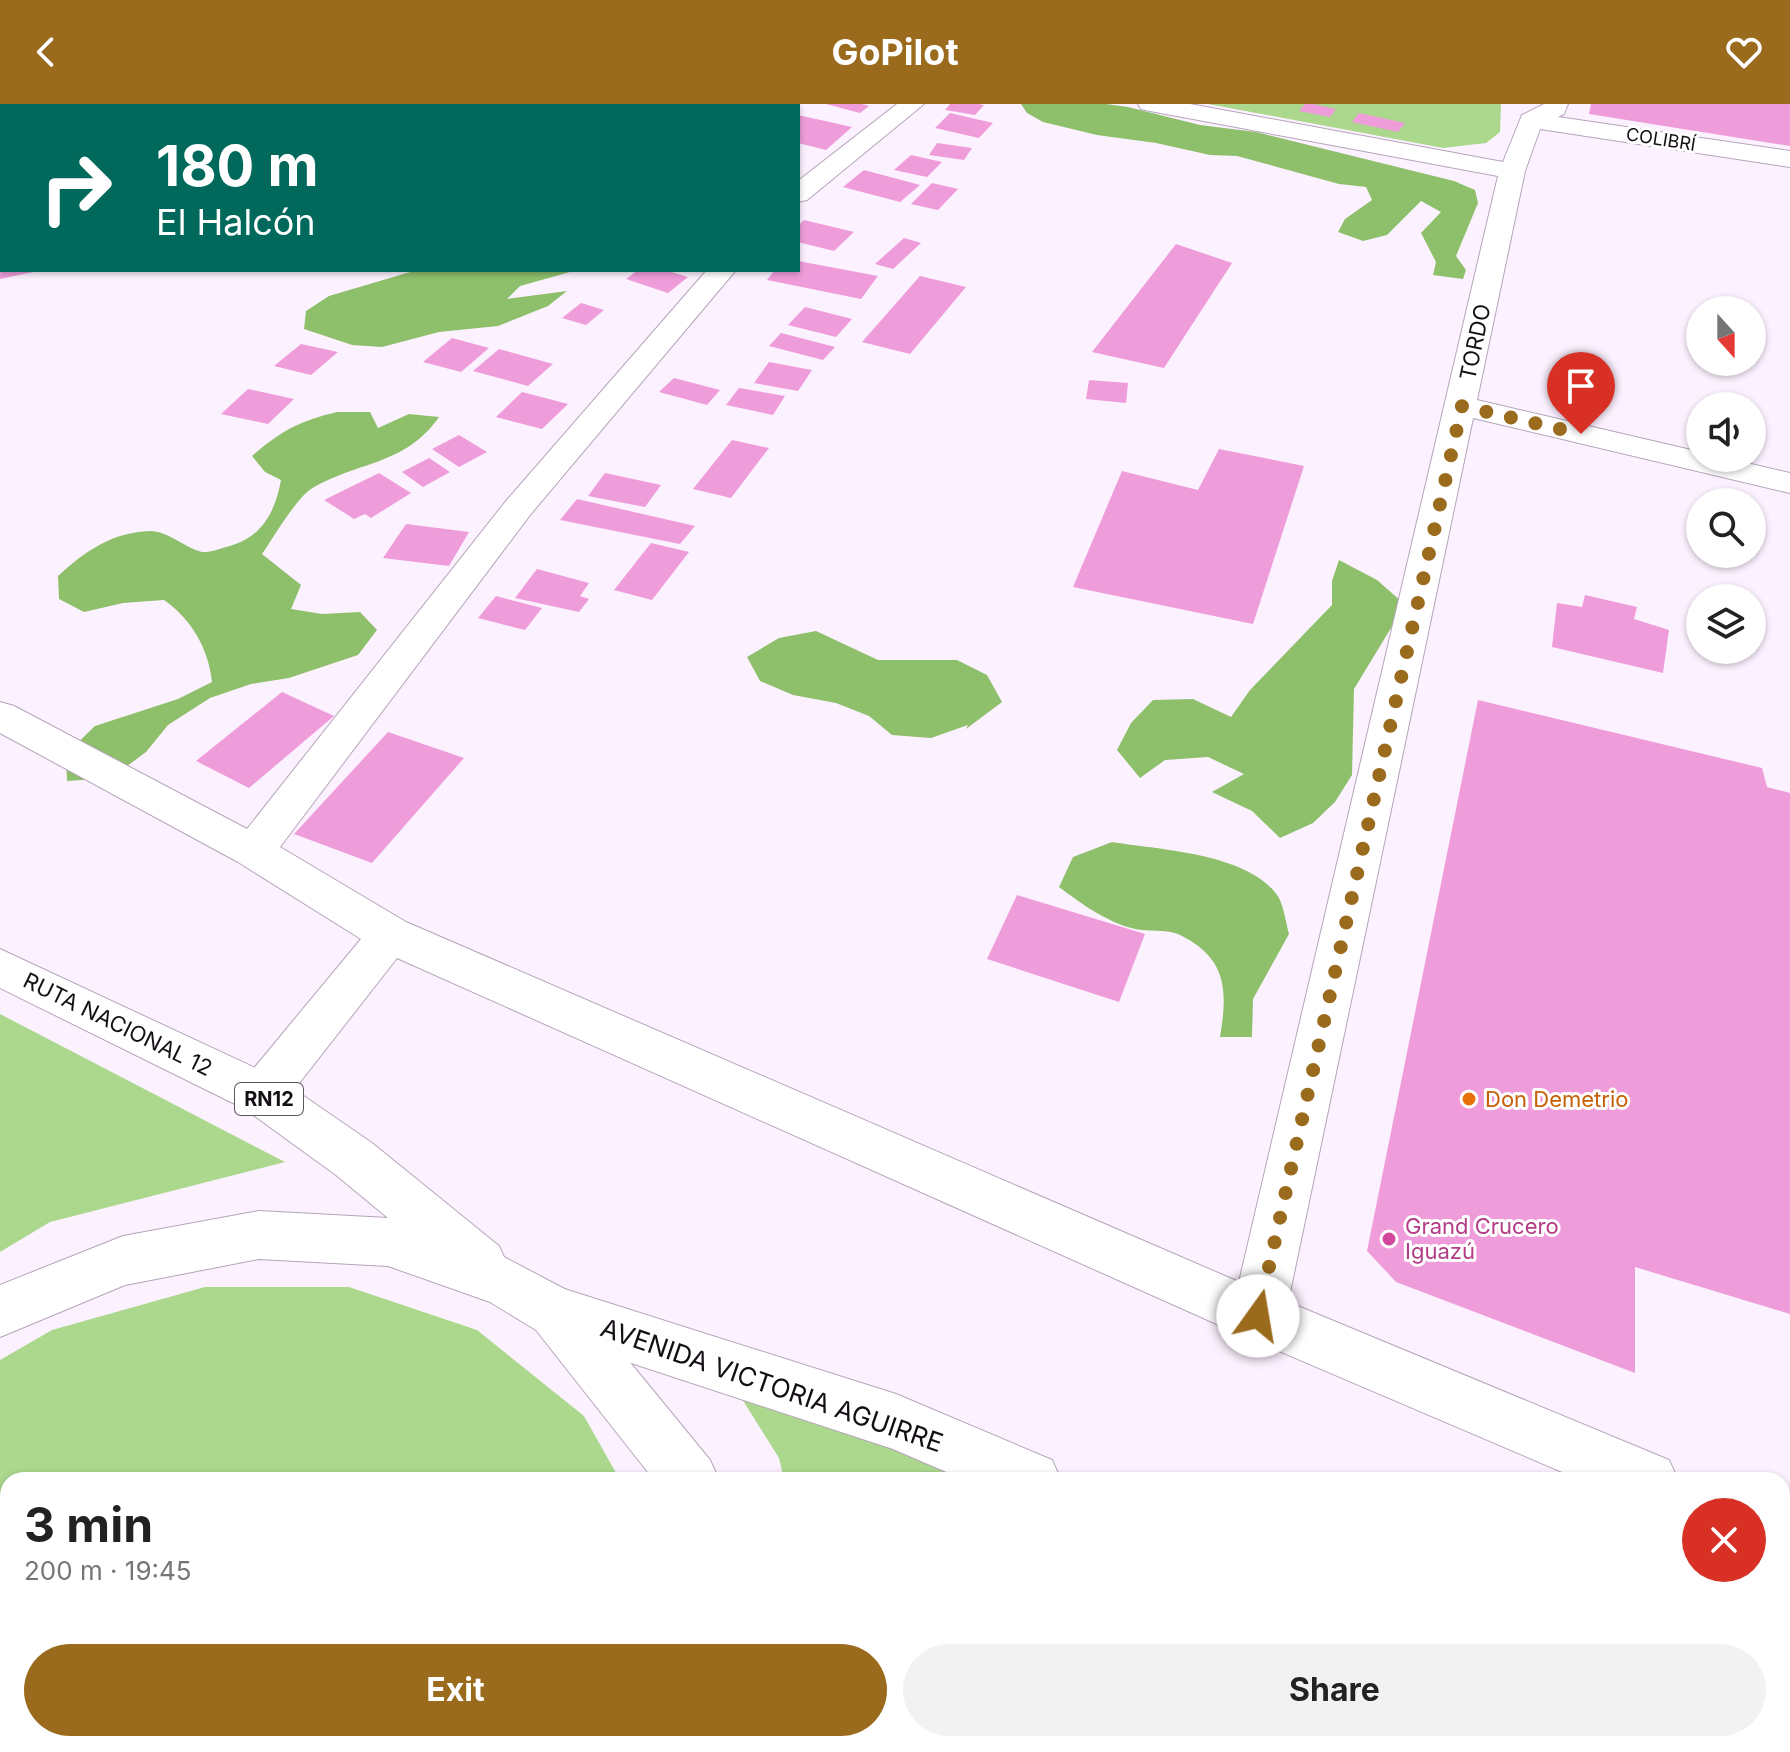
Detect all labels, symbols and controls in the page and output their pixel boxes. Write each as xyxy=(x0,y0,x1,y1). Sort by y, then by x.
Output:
icon: back xyxy=(24,30,68,74)
text: GoPilot xyxy=(831,30,959,74)
icon: heart xyxy=(1722,30,1766,74)
street label: COLIBRÍ xyxy=(1625,122,1698,155)
text: 180 m xyxy=(156,132,319,200)
icon: right xyxy=(24,136,128,240)
text: El Halcón xyxy=(156,200,316,244)
north arrow xyxy=(1686,296,1766,376)
map controls xyxy=(1686,296,1766,664)
street label: TORDO xyxy=(1454,302,1496,382)
pin xyxy=(1547,352,1615,434)
icon: arrive xyxy=(1559,364,1603,408)
button: sound xyxy=(1686,392,1766,472)
button: search xyxy=(1686,488,1766,568)
button: layers xyxy=(1686,584,1766,664)
street label: RUTA NACIONAL 12 xyxy=(19,967,217,1081)
road number: RN12 xyxy=(235,1083,303,1115)
place label: Don Demetrio xyxy=(1485,1086,1628,1112)
marker: Don Demetrio xyxy=(1460,1090,1478,1108)
place label: Grand Crucero Iguazú xyxy=(1405,1213,1559,1264)
marker: Grand Crucero Iguazú xyxy=(1380,1230,1398,1248)
position arrow xyxy=(1216,1274,1300,1358)
street label: AVENIDA VICTORIA AGUIRRE xyxy=(597,1312,947,1458)
text: 3 min xyxy=(24,1495,153,1554)
button: close xyxy=(1682,1498,1766,1582)
text: 200 m · 19:45 xyxy=(24,1555,192,1586)
button: Exit xyxy=(24,1644,887,1736)
button: Share xyxy=(903,1644,1766,1736)

